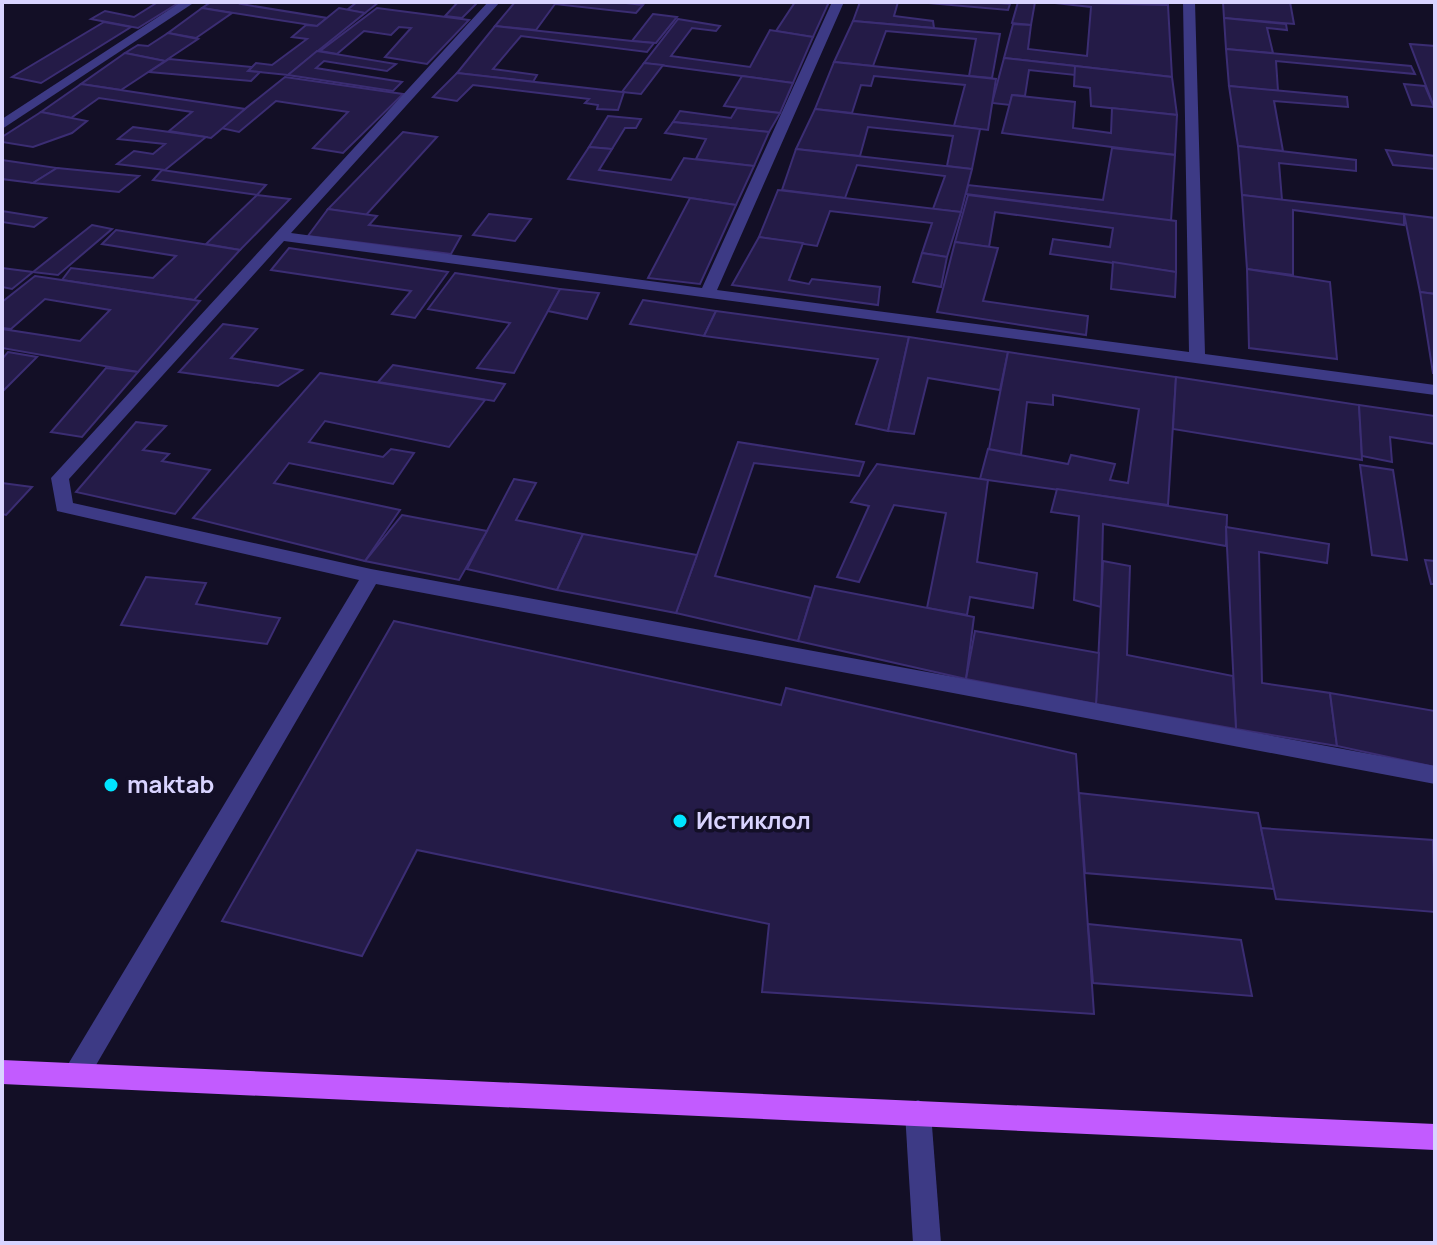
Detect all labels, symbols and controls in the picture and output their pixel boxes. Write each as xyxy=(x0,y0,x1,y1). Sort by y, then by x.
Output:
place label: maktab xyxy=(127,767,214,800)
marker: maktab xyxy=(102,776,120,794)
place label: Истиклол xyxy=(696,803,811,836)
marker: Истиклол xyxy=(671,812,689,830)

